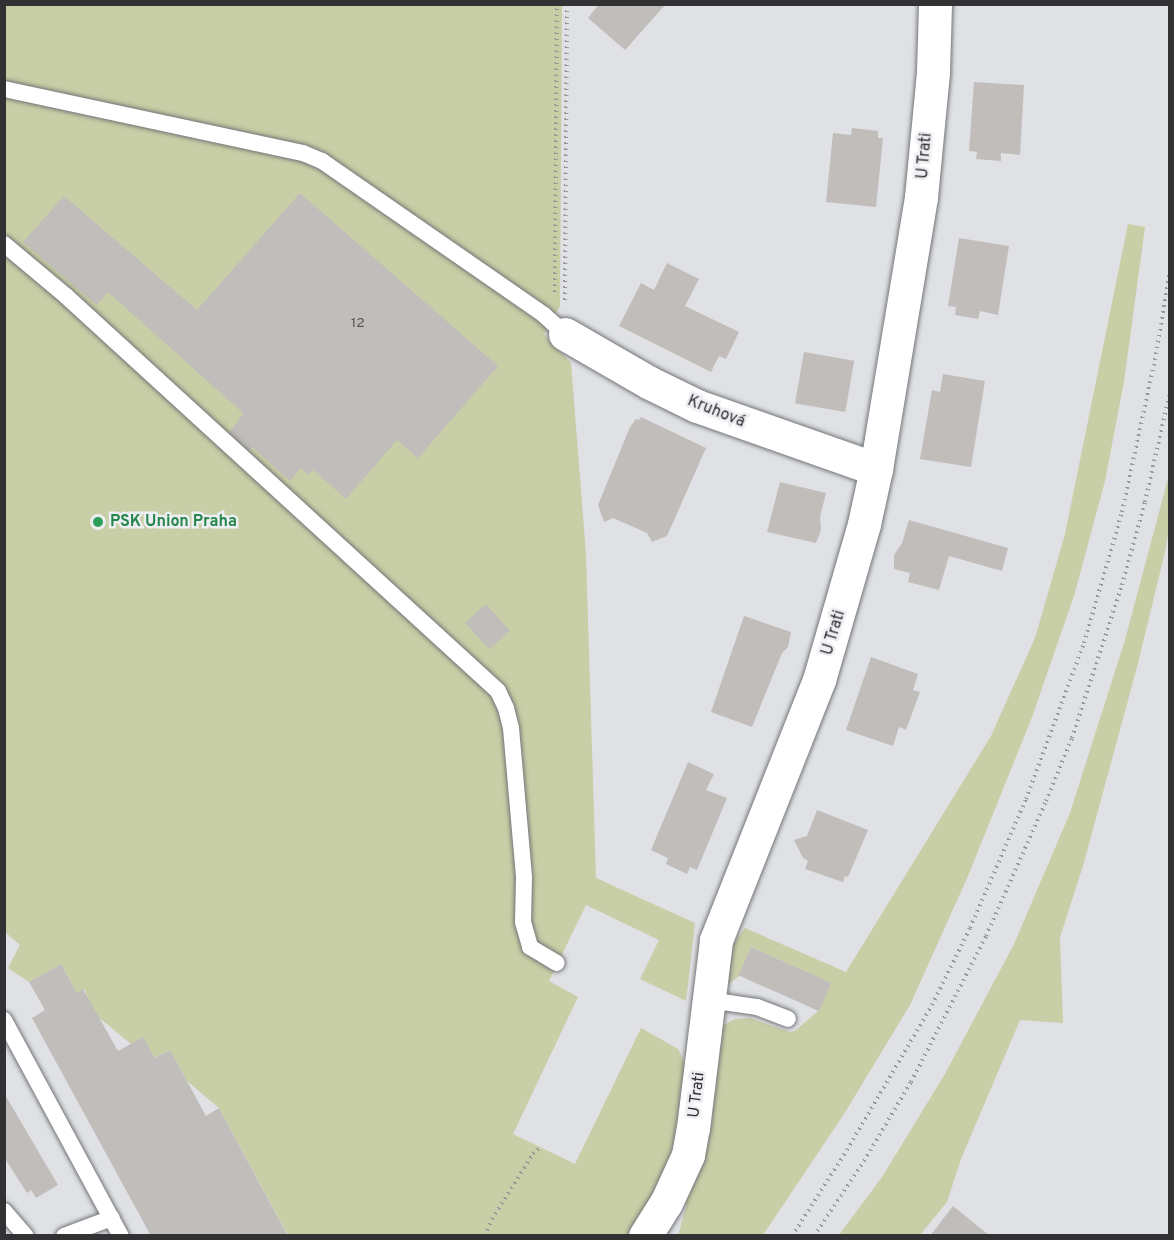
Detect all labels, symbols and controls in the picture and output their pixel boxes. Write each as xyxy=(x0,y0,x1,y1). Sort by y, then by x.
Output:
street label: U Trati xyxy=(913,132,937,180)
house number: 12 xyxy=(351,316,365,332)
street label: Kruhová xyxy=(684,392,748,432)
place label: PSK Union Praha xyxy=(110,512,237,532)
marker: PSK Union Praha xyxy=(91,515,105,529)
street label: U Trati xyxy=(818,608,850,658)
street label: U Trati xyxy=(685,1071,709,1119)

